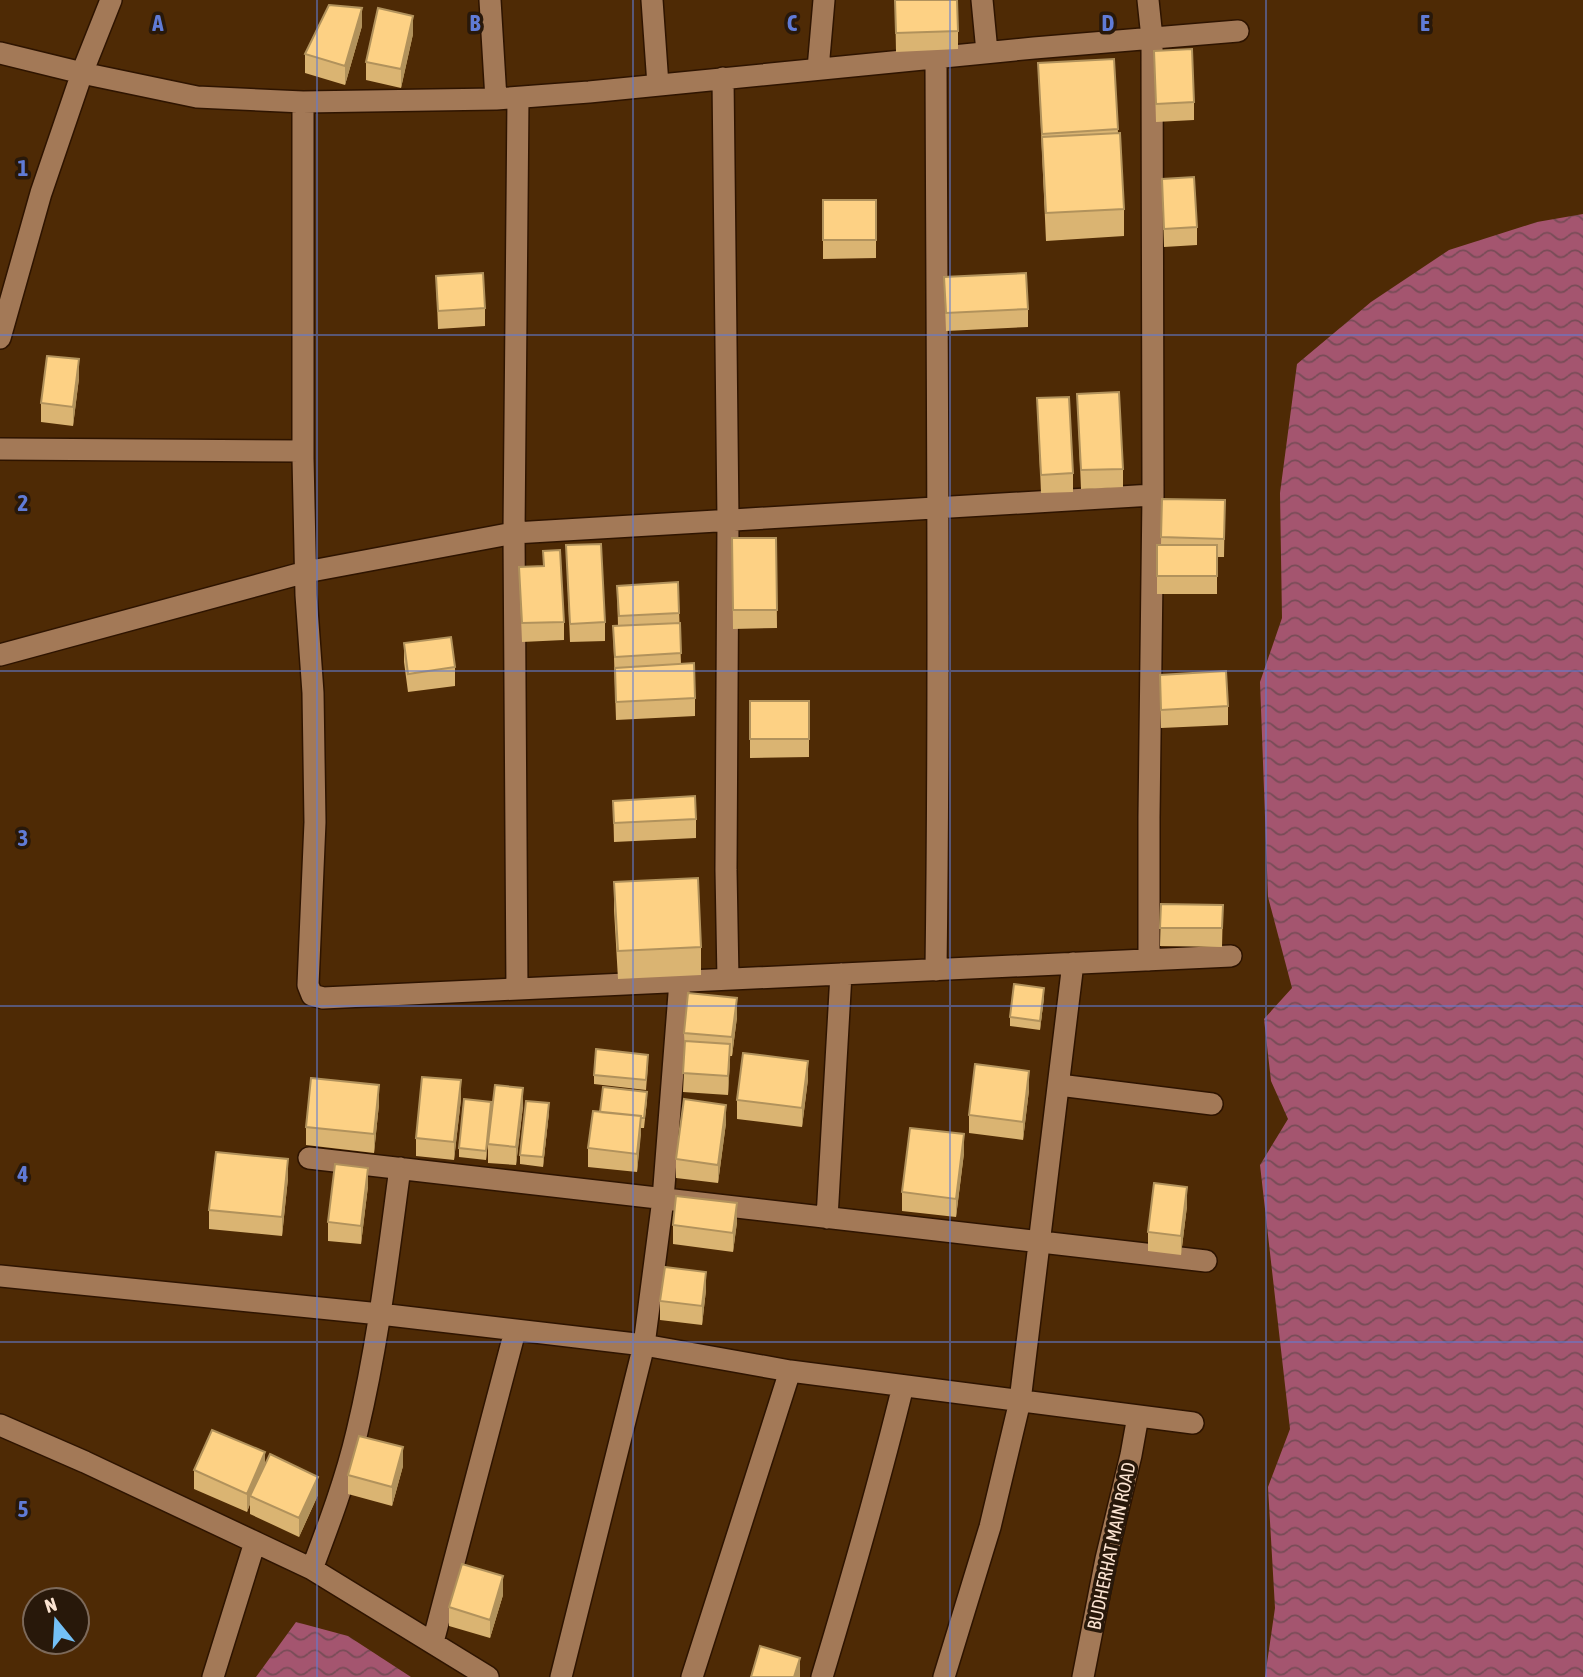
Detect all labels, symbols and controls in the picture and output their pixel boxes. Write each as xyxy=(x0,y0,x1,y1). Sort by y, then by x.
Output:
text: A xyxy=(151,10,164,36)
text: B xyxy=(470,10,481,36)
text: C xyxy=(787,10,798,36)
text: D xyxy=(1102,10,1115,36)
text: E xyxy=(1420,10,1430,36)
text: 1 xyxy=(18,155,29,181)
text: 2 xyxy=(18,490,28,516)
text: 3 xyxy=(18,825,28,851)
text: 4 xyxy=(17,1161,29,1187)
street label: BUDHERHAT MAIN ROAD xyxy=(1082,1460,1140,1632)
text: 5 xyxy=(18,1496,29,1522)
north arrow xyxy=(21,1586,91,1656)
text: N xyxy=(42,1593,59,1617)

